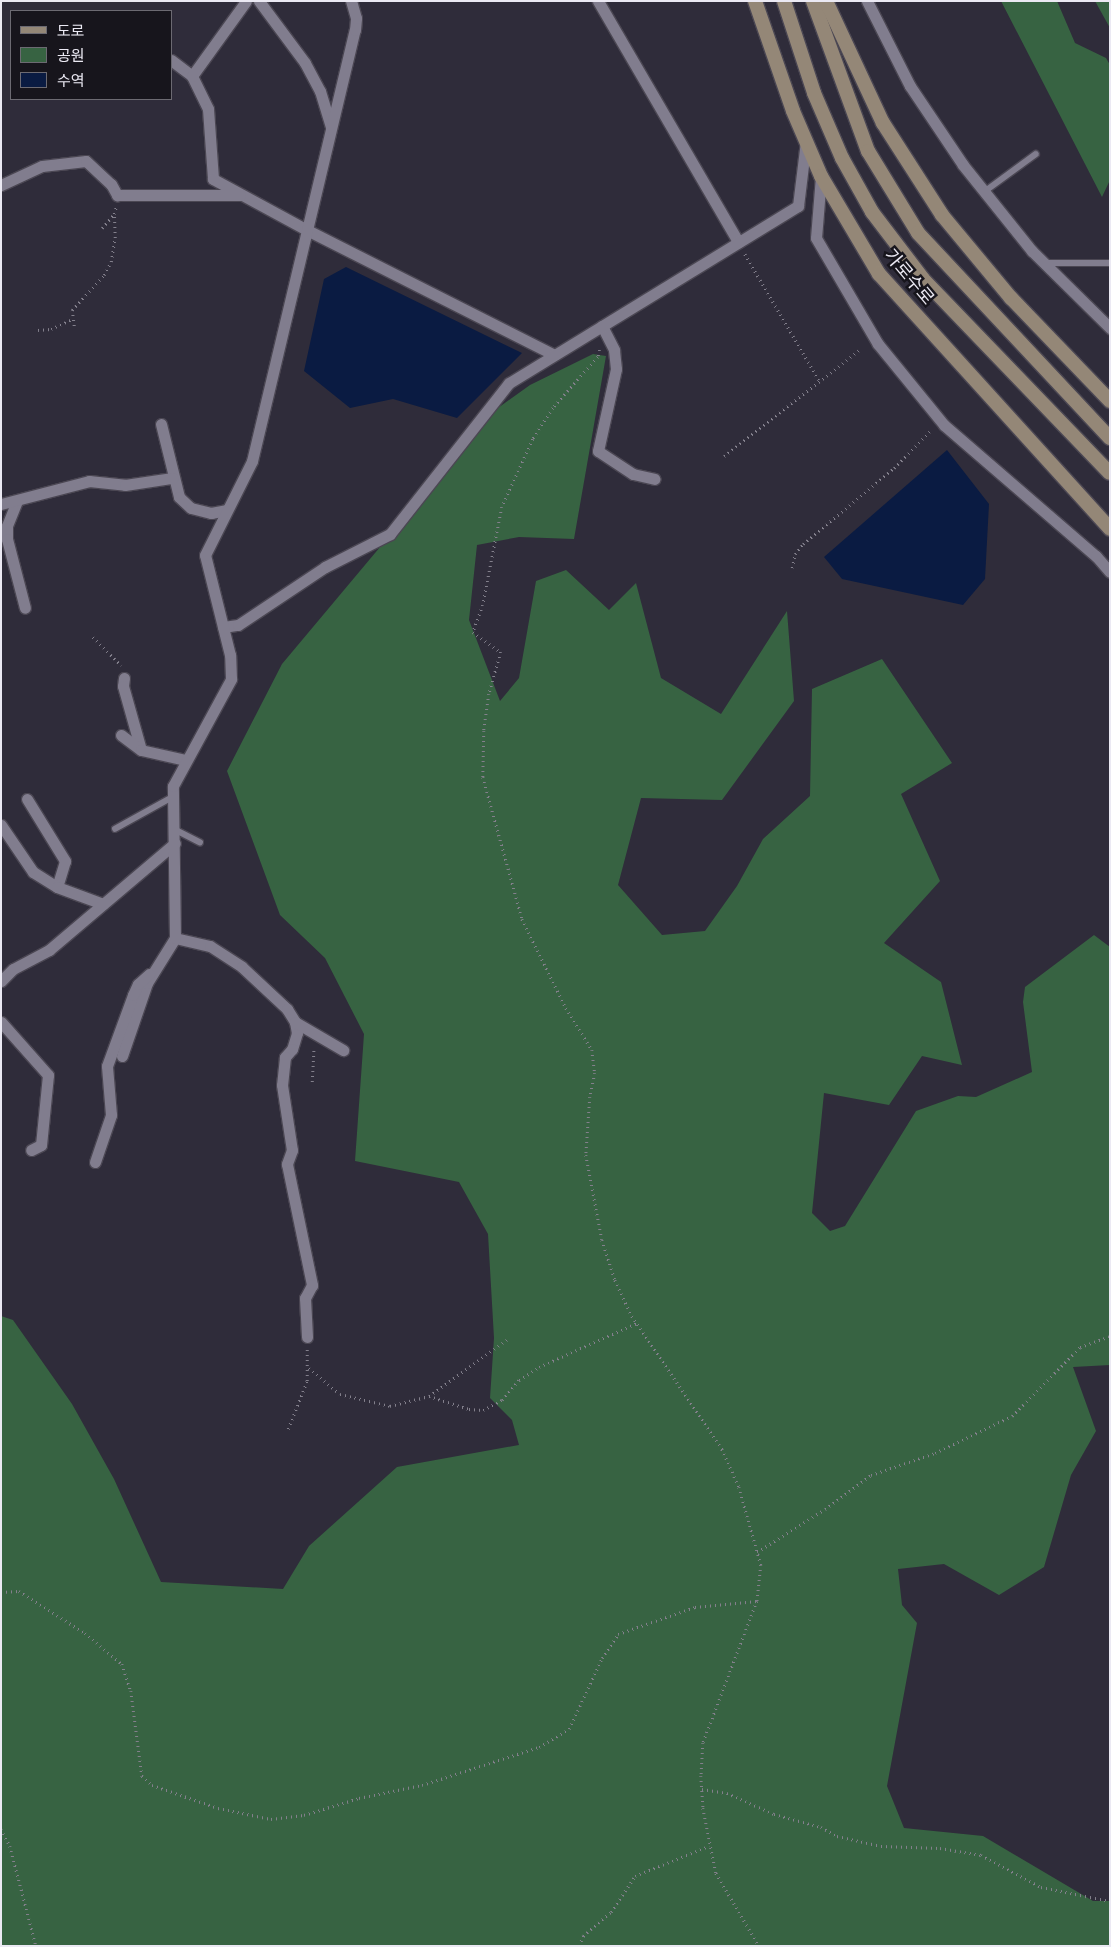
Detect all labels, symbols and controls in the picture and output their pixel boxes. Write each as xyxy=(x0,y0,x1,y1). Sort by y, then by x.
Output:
legend xyxy=(10,10,172,100)
text: 도로 xyxy=(57,21,85,40)
text: 공원 xyxy=(57,46,85,65)
text: 수역 xyxy=(57,71,85,90)
street label: 가로수로 xyxy=(879,245,939,309)

